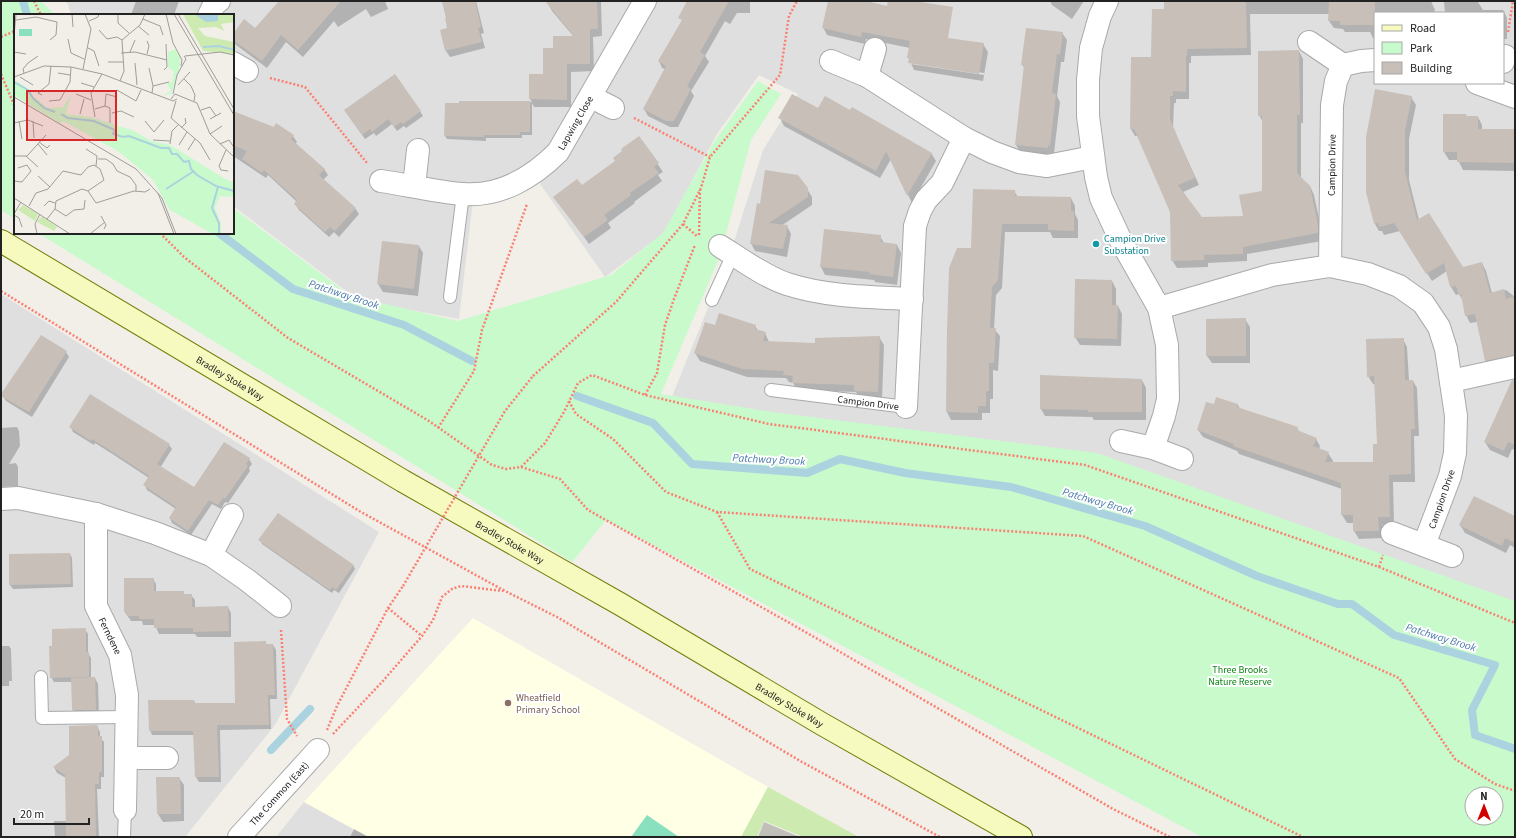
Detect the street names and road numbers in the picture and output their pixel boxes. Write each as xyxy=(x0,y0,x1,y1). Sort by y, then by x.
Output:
street label: Lapwing Close xyxy=(555,93,597,153)
street label: Campion Drive xyxy=(1325,134,1340,196)
street label: Bradley Stoke Way xyxy=(193,353,267,405)
street label: Campion Drive xyxy=(837,392,900,414)
street label: Campion Drive xyxy=(1425,468,1459,531)
street label: Bradley Stoke Way xyxy=(472,517,547,568)
street label: Ferndene xyxy=(95,615,125,657)
street label: Bradley Stoke Way xyxy=(753,680,826,731)
street label: The Common (East) xyxy=(247,759,312,829)

